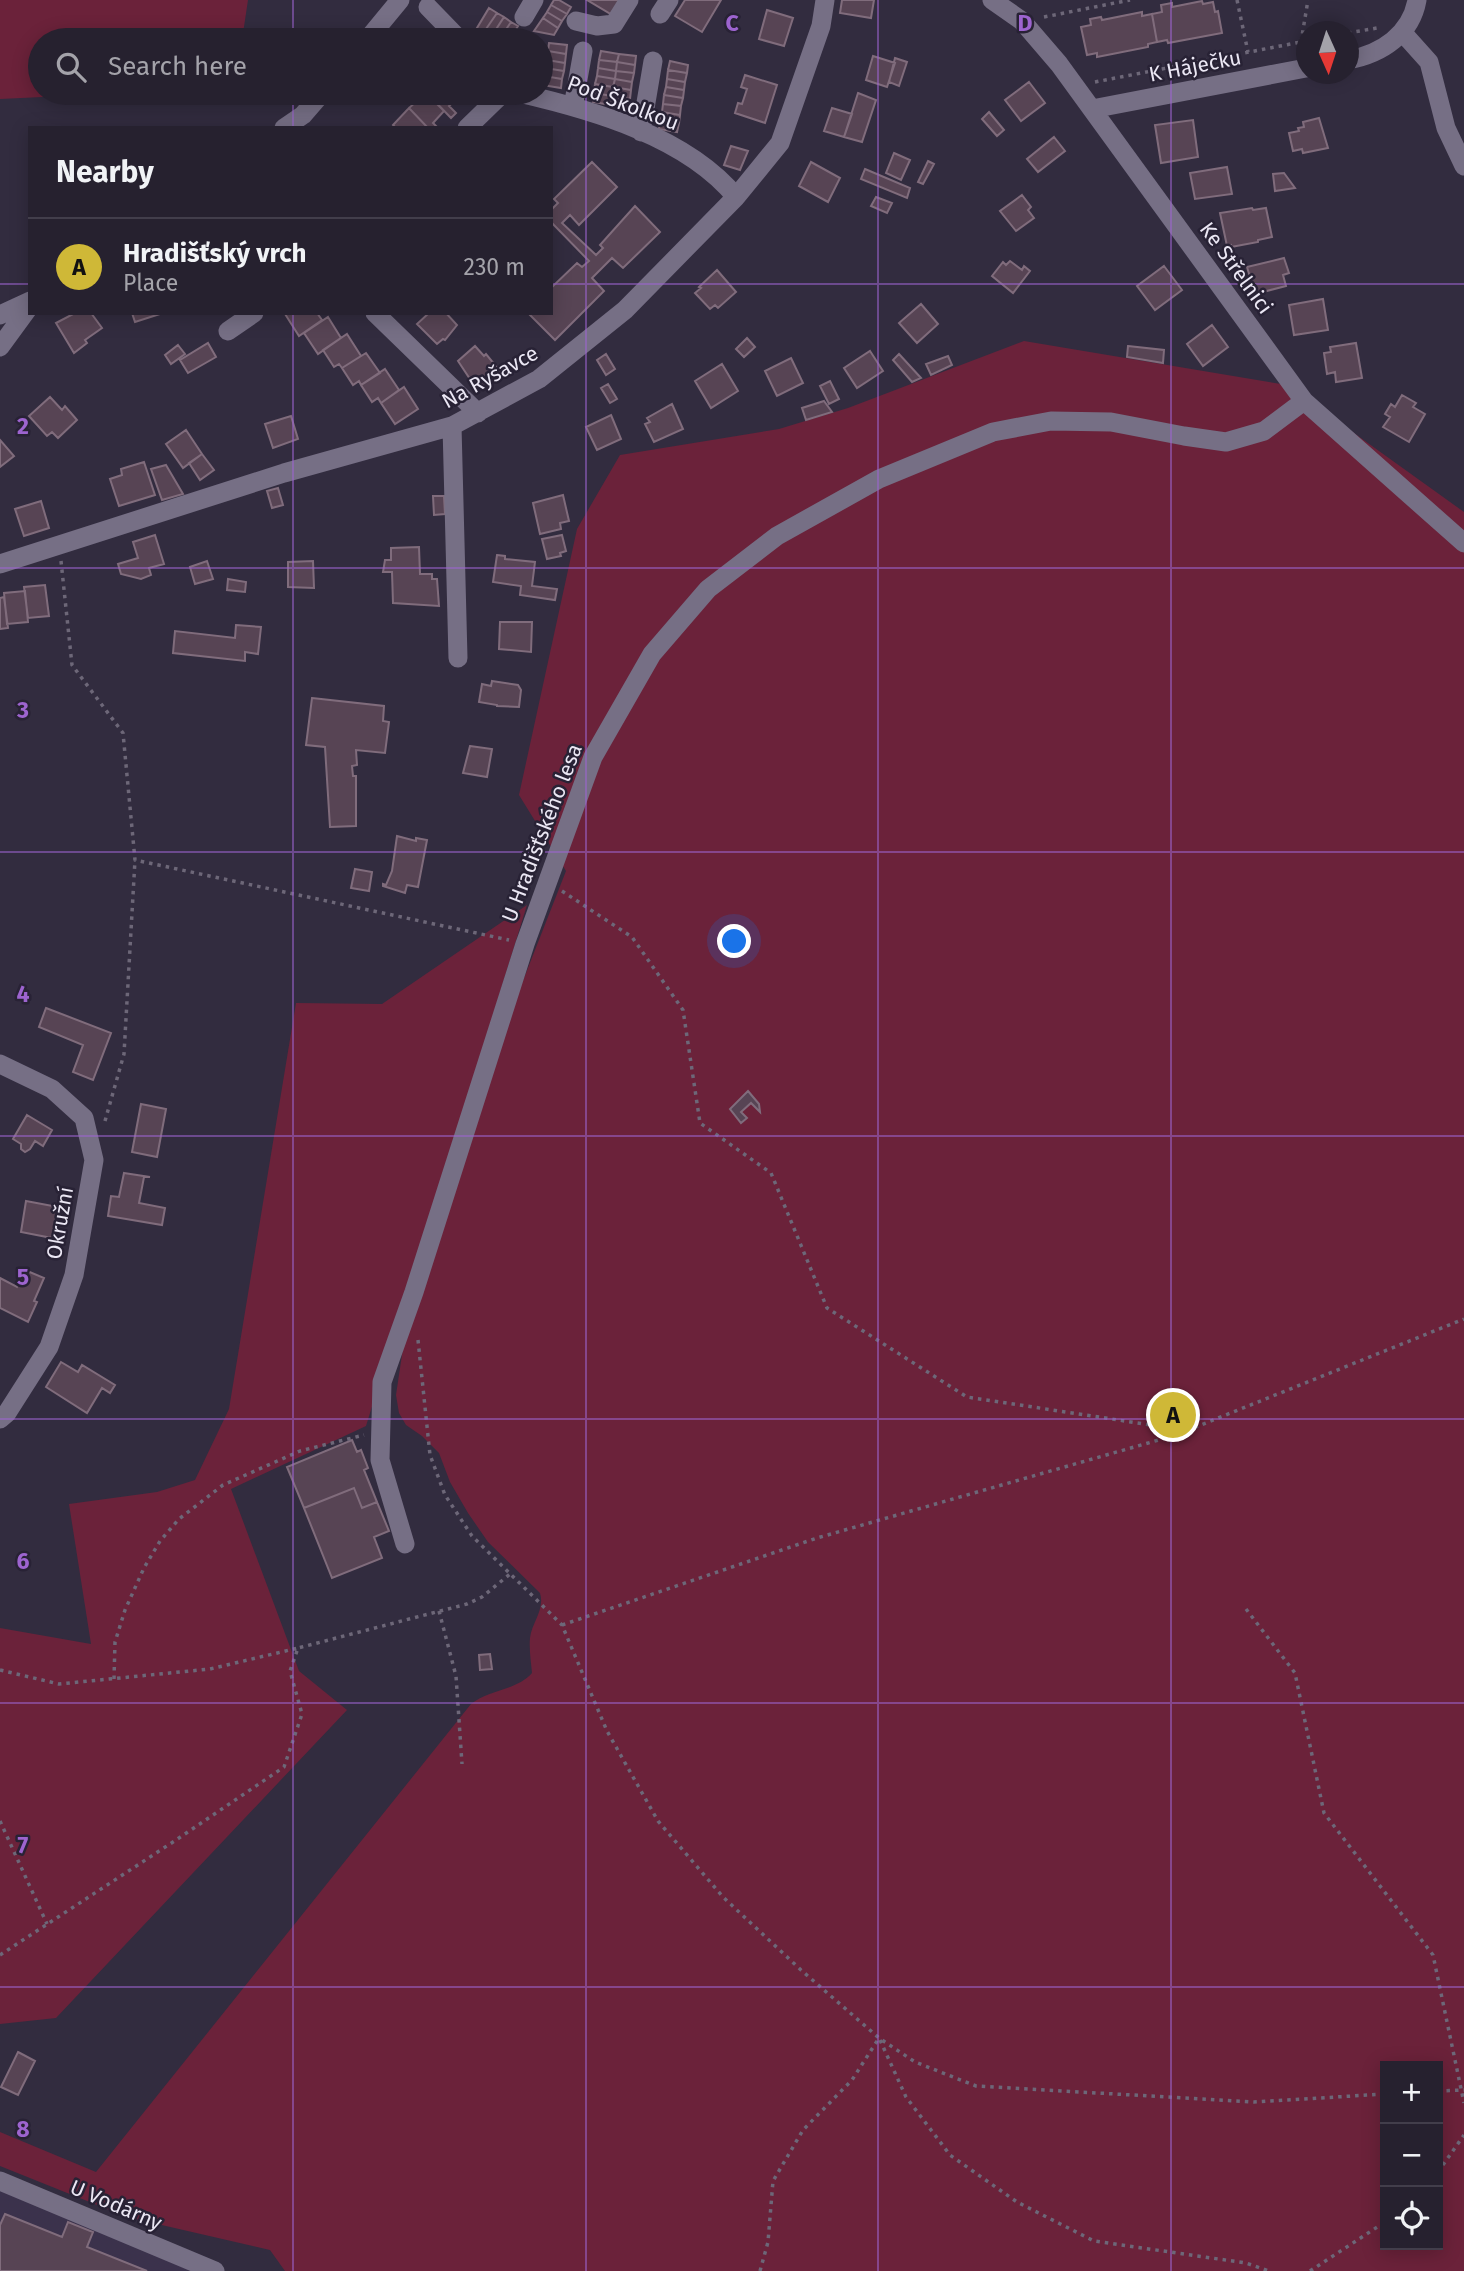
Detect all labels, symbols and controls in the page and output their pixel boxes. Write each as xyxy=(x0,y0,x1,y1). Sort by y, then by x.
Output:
text: C xyxy=(725,9,739,37)
text: D xyxy=(1018,9,1033,37)
north arrow xyxy=(1296,21,1359,84)
search box xyxy=(28,28,553,105)
street label: K Háječku xyxy=(1147,44,1243,88)
icon: search xyxy=(52,48,90,86)
text: Search here xyxy=(108,51,247,82)
street label: Pod Školkou xyxy=(564,70,682,136)
text: Nearby xyxy=(56,154,154,190)
street label: Ke Střelnici xyxy=(1194,217,1278,319)
text: Hradišťský vrch xyxy=(123,238,307,269)
text: A xyxy=(72,253,86,281)
text: 230 m xyxy=(464,253,525,281)
text: Place xyxy=(123,269,178,297)
street label: Na Ryšavce xyxy=(437,340,543,414)
text: 2 xyxy=(17,412,29,440)
text: 3 xyxy=(16,696,29,724)
street label: U Hradišťského lesa xyxy=(496,740,588,926)
your location xyxy=(717,924,751,958)
text: 4 xyxy=(17,980,30,1008)
street label: Okružní xyxy=(41,1185,79,1261)
text: 5 xyxy=(17,1263,29,1291)
pin: A xyxy=(1150,1389,1196,1441)
text: 6 xyxy=(17,1547,30,1575)
text: 7 xyxy=(18,1831,29,1859)
map controls xyxy=(1380,2061,1443,2250)
button: + xyxy=(1380,2061,1443,2124)
text: 8 xyxy=(16,2115,30,2143)
button: − xyxy=(1380,2124,1443,2187)
street label: U Vodárny xyxy=(66,2174,167,2236)
button: locate xyxy=(1380,2187,1443,2250)

